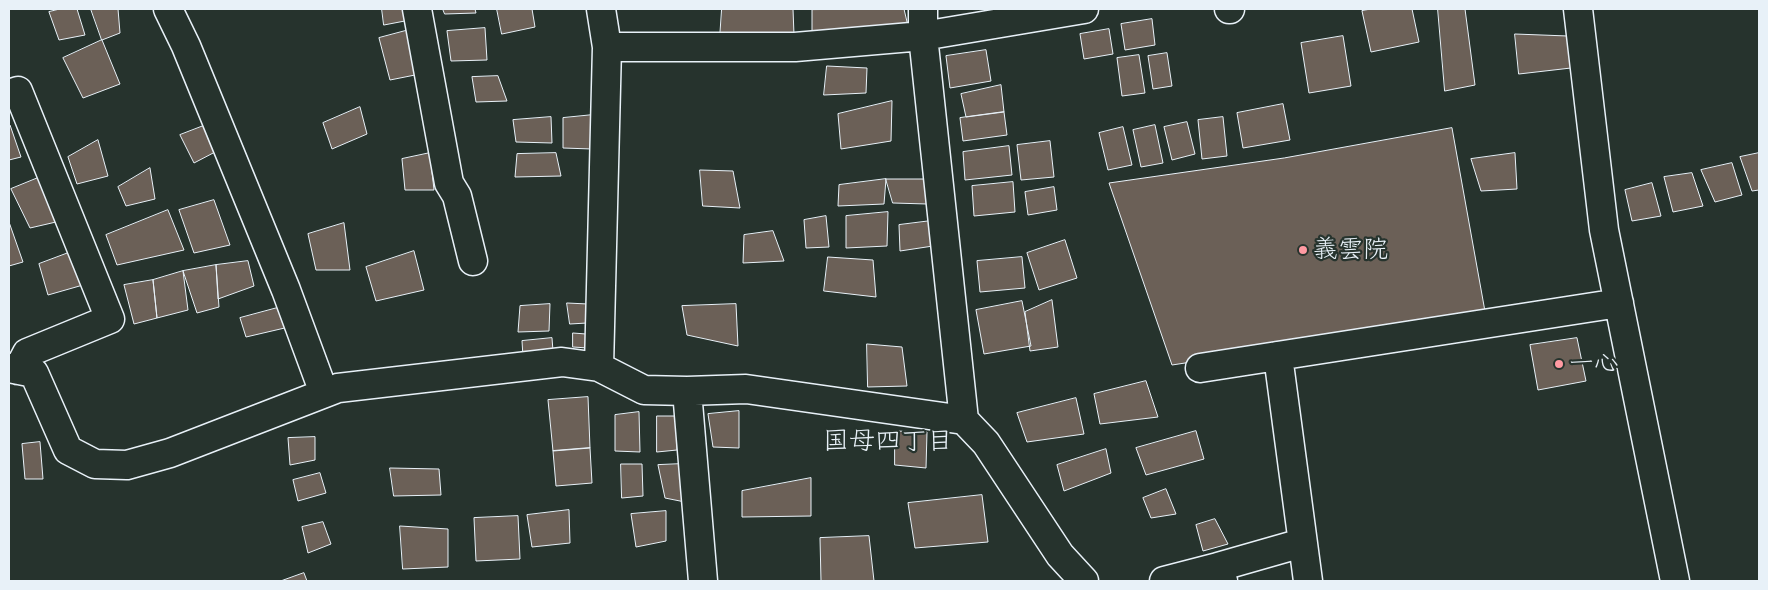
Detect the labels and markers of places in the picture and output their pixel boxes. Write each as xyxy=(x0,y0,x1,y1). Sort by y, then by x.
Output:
place label: 義雲院 xyxy=(1313,235,1388,265)
marker: 義雲院 xyxy=(1297,244,1309,256)
place label: 一心 xyxy=(1569,349,1619,379)
marker: 一心 xyxy=(1553,358,1565,370)

